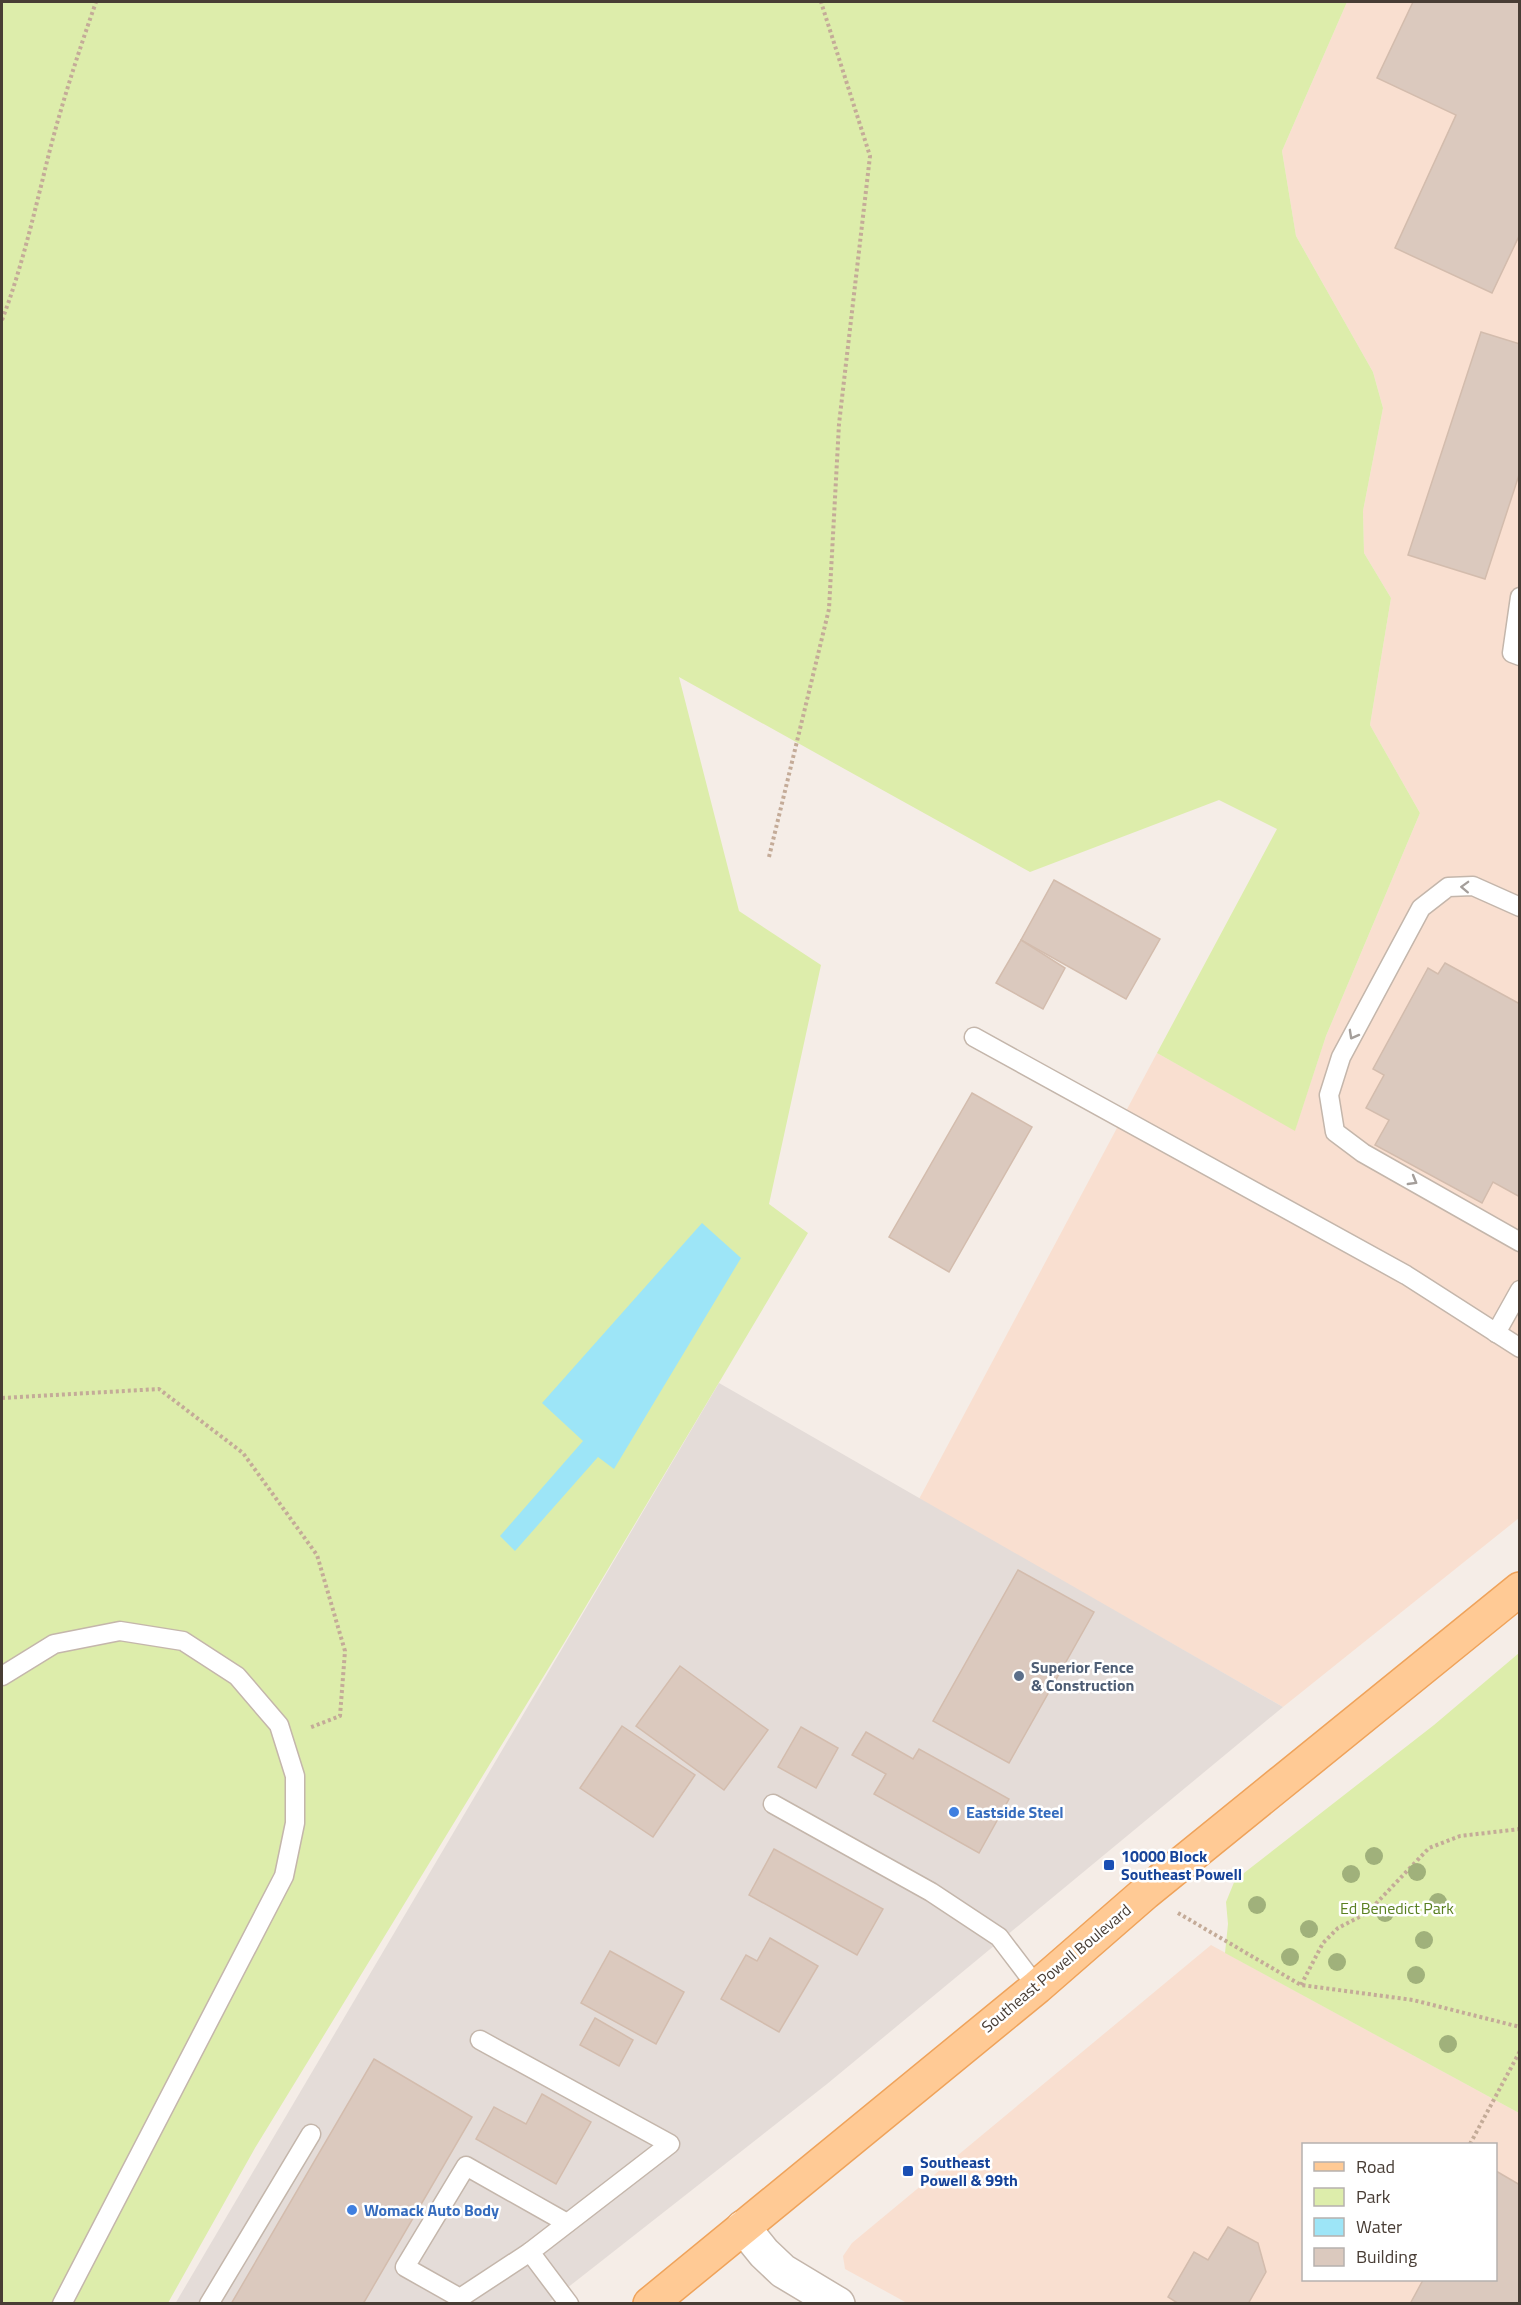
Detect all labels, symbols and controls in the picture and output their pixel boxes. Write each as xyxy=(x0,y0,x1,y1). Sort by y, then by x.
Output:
one-way arrow xyxy=(1460,881,1469,893)
one-way arrow xyxy=(1349,1028,1360,1039)
one-way arrow xyxy=(1407,1174,1417,1185)
place label: Superior Fence & Construction xyxy=(1031,1655,1134,1697)
marker: Superior Fence & Construction xyxy=(1012,1669,1026,1683)
place label: Eastside Steel xyxy=(966,1800,1064,1824)
marker: Eastside Steel xyxy=(947,1805,961,1819)
place label: 10000 Block Southeast Powell xyxy=(1121,1844,1242,1886)
marker: 10000 Block Southeast Powell xyxy=(1102,1858,1116,1872)
park label: Ed Benedict Park xyxy=(1340,1896,1454,1920)
street label: Southeast Powell Boulevard xyxy=(976,1898,1136,2038)
legend xyxy=(1302,2143,1497,2281)
place label: Southeast Powell & 99th xyxy=(920,2150,1018,2192)
text: Road xyxy=(1356,2153,1395,2180)
marker: Southeast Powell & 99th xyxy=(901,2164,915,2178)
text: Park xyxy=(1356,2183,1391,2210)
place label: Womack Auto Body xyxy=(364,2198,499,2222)
marker: Womack Auto Body xyxy=(345,2203,359,2217)
text: Water xyxy=(1356,2213,1402,2240)
text: Building xyxy=(1356,2243,1417,2270)

